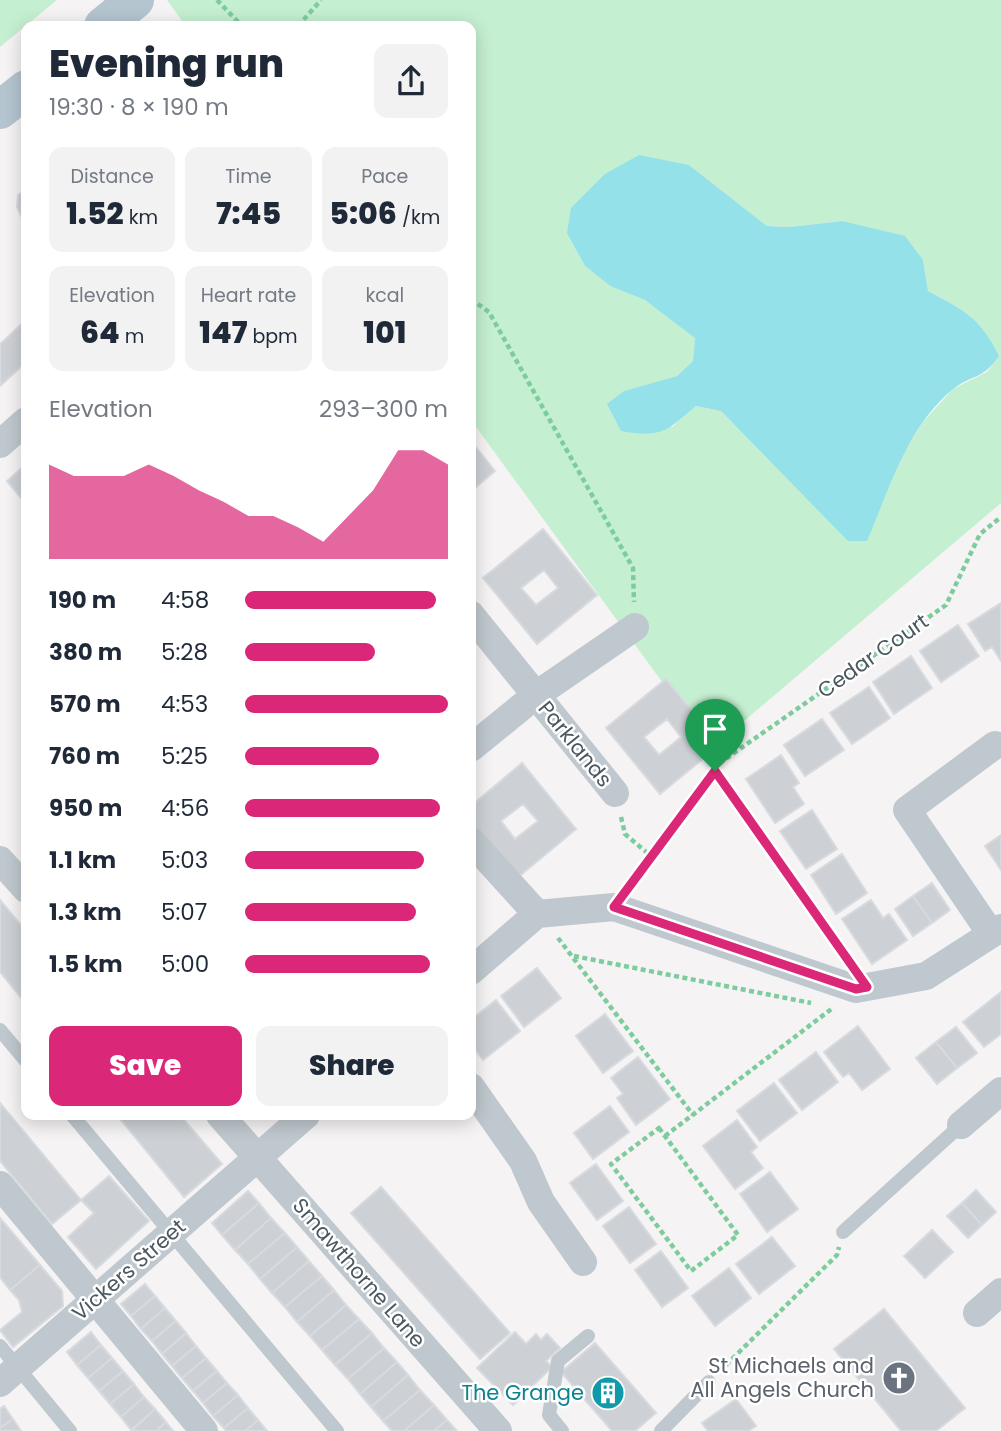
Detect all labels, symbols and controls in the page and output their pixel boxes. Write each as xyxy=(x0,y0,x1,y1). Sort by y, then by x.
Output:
text: Evening run xyxy=(49,37,284,90)
button: share xyxy=(374,44,448,118)
text: 19:30 · 8 × 190 m xyxy=(49,91,229,123)
text: Distance xyxy=(71,163,154,190)
text: Time xyxy=(225,163,272,190)
text: Pace xyxy=(361,163,408,190)
text: 1.52 xyxy=(66,192,124,235)
text: 7:45 xyxy=(216,192,281,235)
text: 5:06 xyxy=(329,192,397,235)
text: km xyxy=(124,204,158,231)
text: /km xyxy=(397,204,440,231)
text: Elevation xyxy=(69,282,155,309)
text: Heart rate xyxy=(201,282,296,309)
text: kcal xyxy=(365,282,404,309)
text: 64 xyxy=(80,311,120,354)
text: 147 xyxy=(199,311,247,354)
text: 101 xyxy=(363,311,406,354)
text: m xyxy=(120,323,144,350)
text: bpm xyxy=(247,323,298,350)
text: Elevation xyxy=(49,393,153,425)
text: 293–300 m xyxy=(319,393,448,425)
text: 190 m xyxy=(49,584,116,616)
text: 4:58 xyxy=(161,584,209,616)
street label: Cedar Court xyxy=(811,607,934,705)
text: 380 m xyxy=(49,636,122,668)
text: 5:28 xyxy=(161,636,208,668)
text: 570 m xyxy=(49,688,120,720)
text: 4:53 xyxy=(161,688,208,720)
street label: Parklands xyxy=(532,695,619,793)
pin xyxy=(685,699,745,771)
icon: arrive xyxy=(696,710,734,748)
text: 760 m xyxy=(49,740,120,772)
text: 5:25 xyxy=(161,740,208,772)
text: 950 m xyxy=(49,792,122,824)
text: 4:56 xyxy=(161,792,209,824)
text: 1.1 km xyxy=(49,844,116,876)
text: 5:03 xyxy=(161,844,208,876)
text: 1.3 km xyxy=(49,896,122,928)
text: 5:07 xyxy=(161,896,207,928)
text: 1.5 km xyxy=(49,948,123,980)
text: 5:00 xyxy=(161,948,209,980)
button: Save xyxy=(49,1026,242,1106)
button: Share xyxy=(256,1026,448,1106)
street label: Smawthorne Lane xyxy=(286,1192,432,1354)
street label: Vickers Street xyxy=(66,1212,192,1327)
place label: St Michaels and All Angels Church xyxy=(690,1351,874,1404)
church icon: St Michaels and All Angels Church xyxy=(880,1359,918,1397)
building icon: The Grange xyxy=(589,1374,627,1412)
place label: The Grange xyxy=(462,1378,584,1407)

